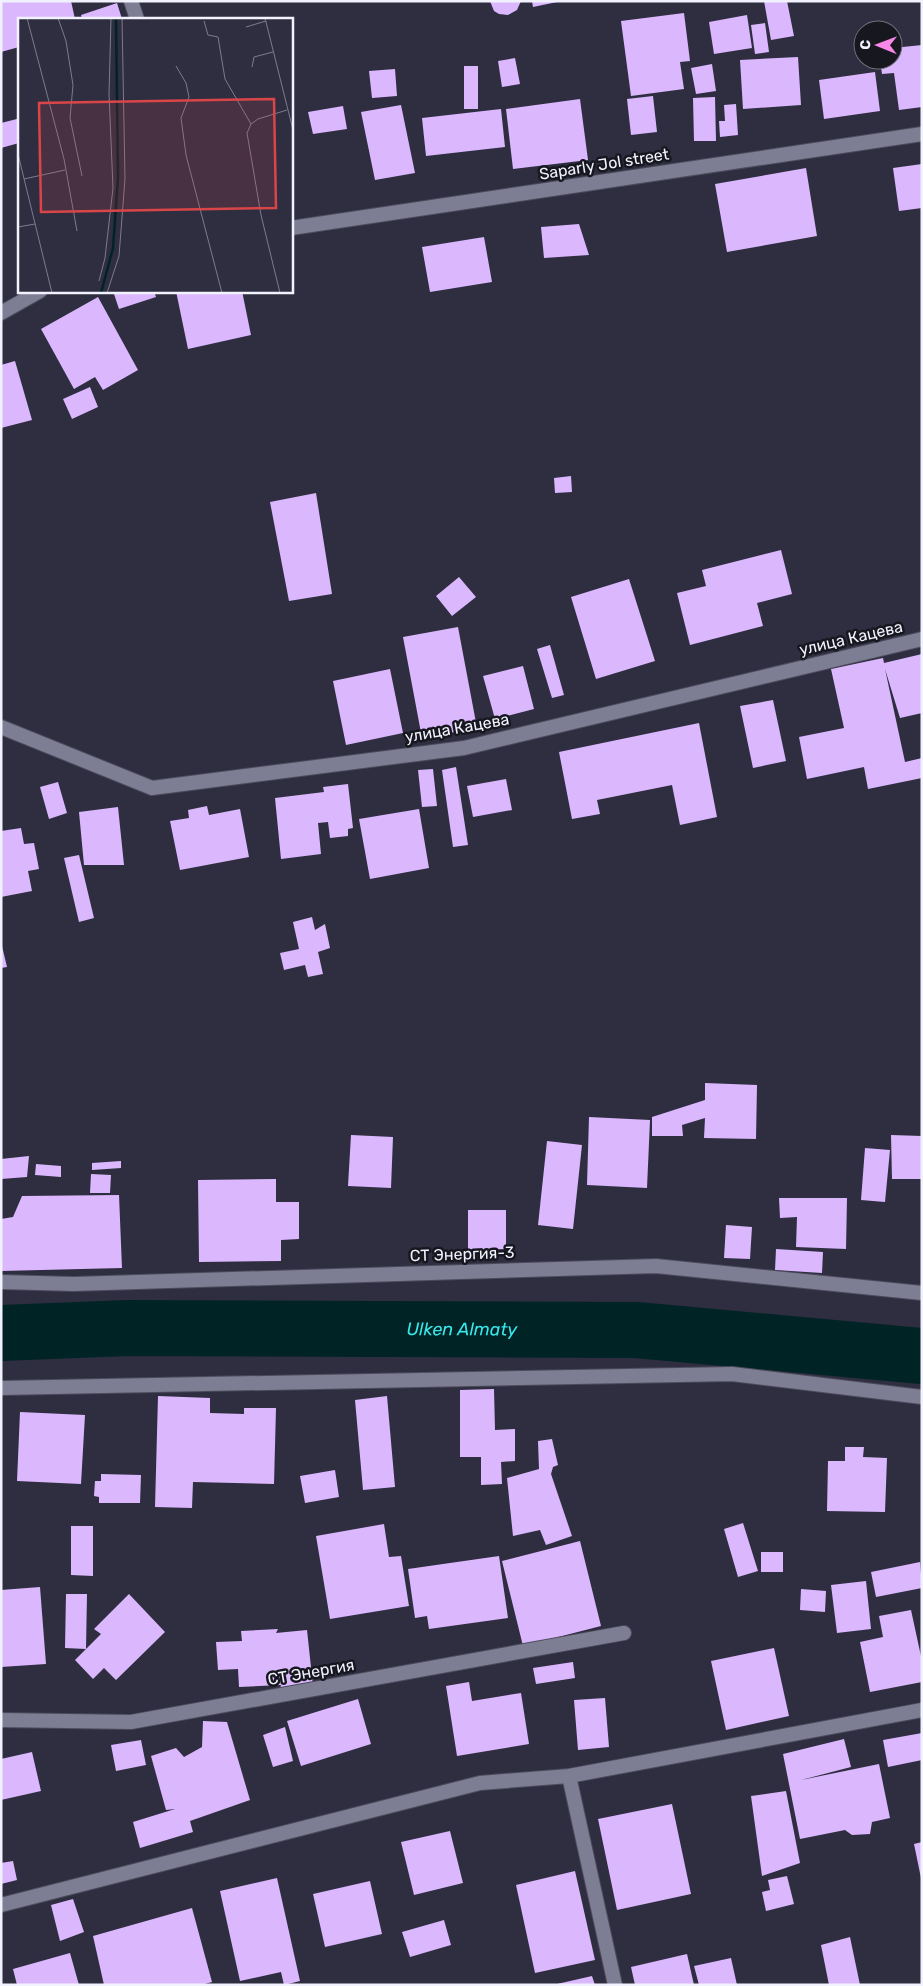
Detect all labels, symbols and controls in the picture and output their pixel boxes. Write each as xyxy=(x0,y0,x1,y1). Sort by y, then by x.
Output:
inset map xyxy=(18,18,292,292)
north arrow xyxy=(853,20,903,70)
text: С xyxy=(857,40,874,50)
street label: Saparly Jol street xyxy=(538,144,670,184)
street label: улица Кацева xyxy=(797,617,905,659)
street label: улица Кацева xyxy=(403,709,511,747)
street label: СТ Энергия-3 xyxy=(409,1243,515,1265)
water label: Ulken Almaty xyxy=(406,1318,518,1341)
street label: СТ Энергия xyxy=(266,1655,356,1689)

